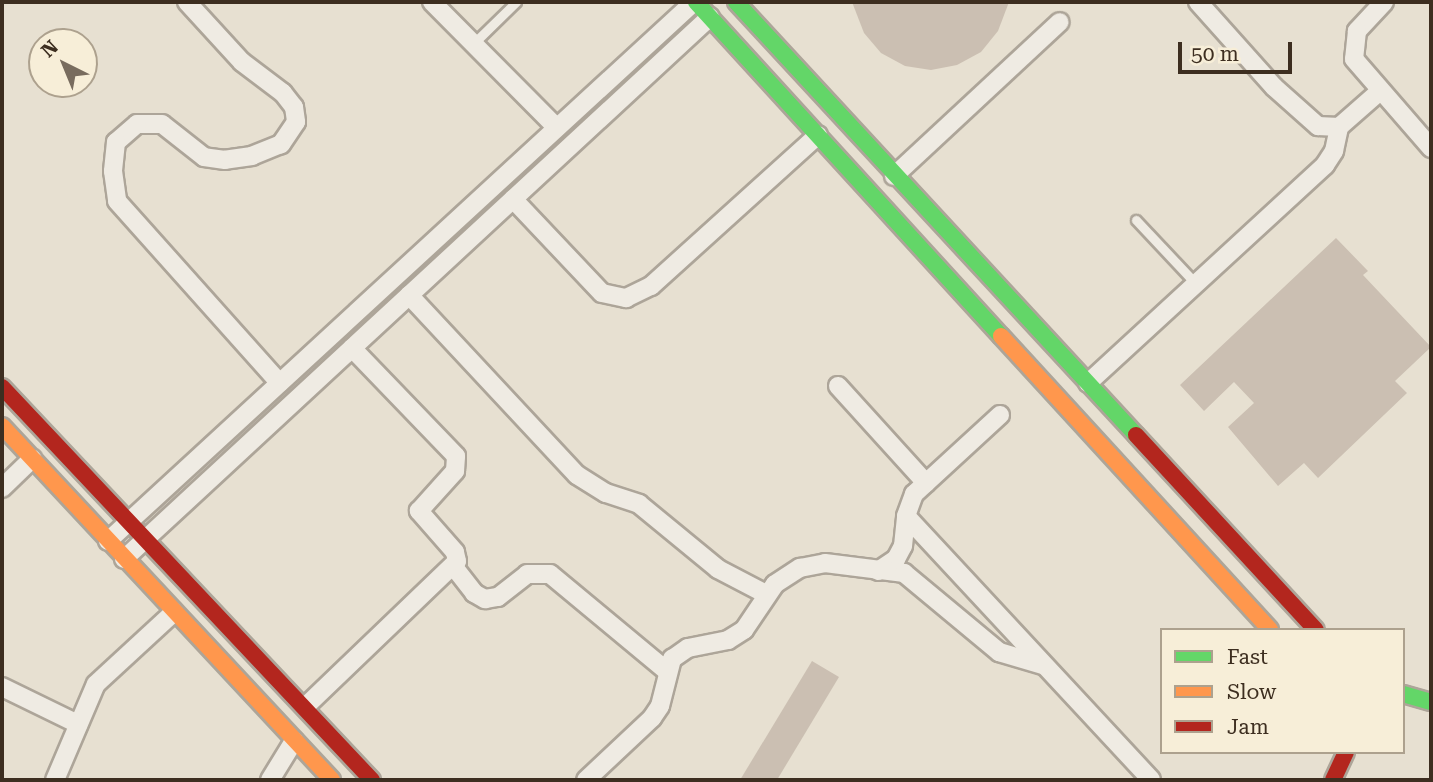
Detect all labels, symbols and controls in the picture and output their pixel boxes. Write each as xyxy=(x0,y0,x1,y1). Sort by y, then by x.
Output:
north arrow xyxy=(28,28,98,98)
scale bar xyxy=(1181,28,1295,72)
text: N xyxy=(36,35,63,62)
text: 50 m xyxy=(1191,42,1239,66)
legend xyxy=(1160,628,1405,754)
text: Fast xyxy=(1227,645,1268,669)
text: Slow xyxy=(1227,680,1276,704)
text: Jam xyxy=(1227,715,1269,739)

